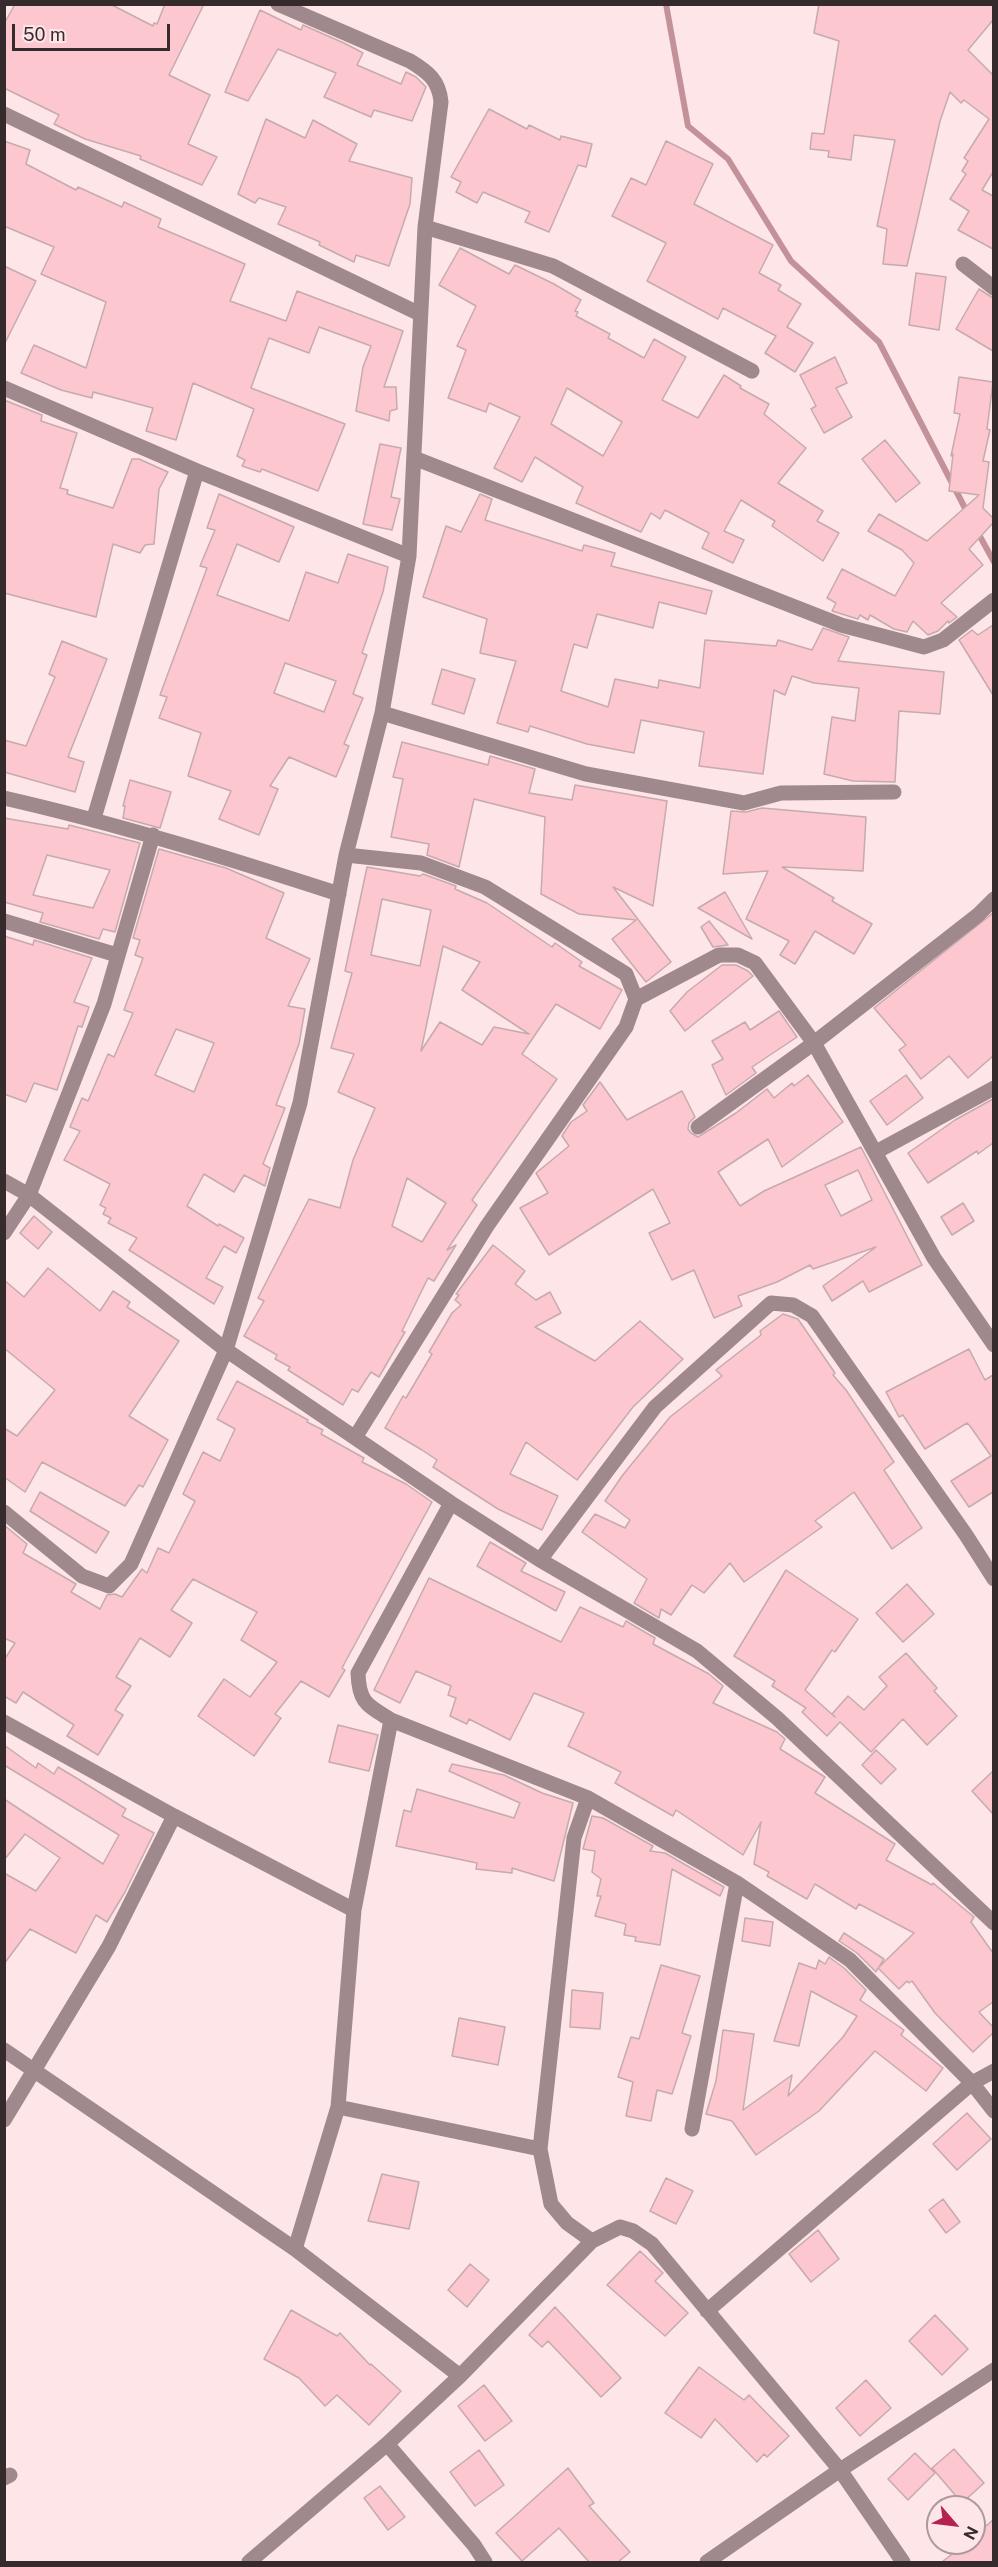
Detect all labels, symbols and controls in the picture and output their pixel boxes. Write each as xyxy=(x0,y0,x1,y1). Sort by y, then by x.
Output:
scale bar xyxy=(15,12,172,50)
text: 50 m xyxy=(23,24,66,45)
north arrow xyxy=(926,2495,986,2555)
text: N xyxy=(959,2523,982,2543)

